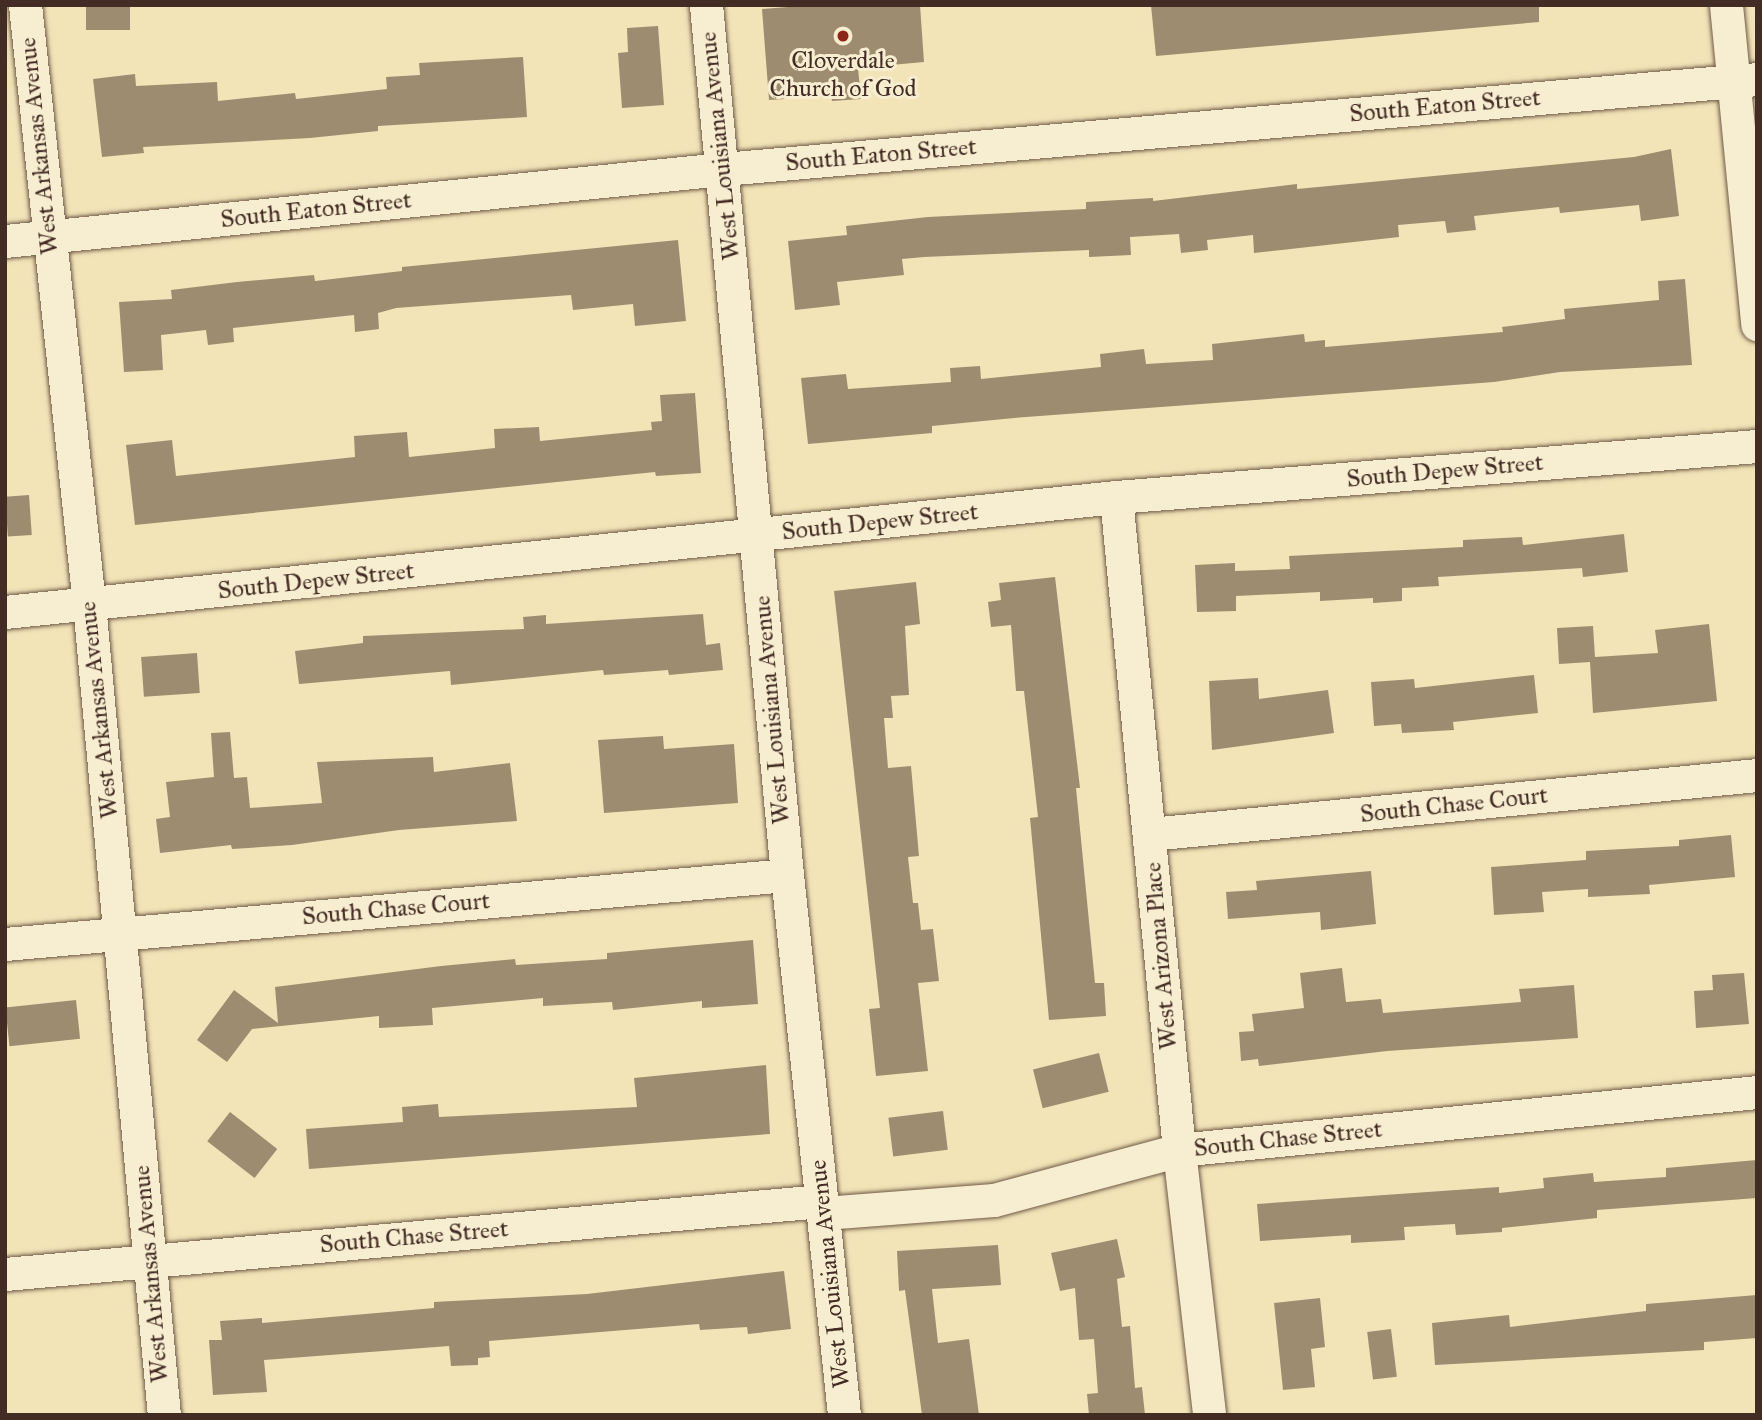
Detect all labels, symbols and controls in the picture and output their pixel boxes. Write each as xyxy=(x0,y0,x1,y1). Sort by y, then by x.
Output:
marker: Cloverdale Church of God xyxy=(835,28,851,44)
street label: West Louisiana Avenue xyxy=(694,30,746,262)
street label: West Arkansas Avenue xyxy=(13,36,65,256)
place label: Cloverdale Church of God xyxy=(769,47,917,103)
street label: South Eaton Street xyxy=(1348,83,1542,129)
street label: South Eaton Street xyxy=(784,132,978,178)
street label: South Eaton Street xyxy=(219,186,413,234)
street label: South Depew Street xyxy=(1345,448,1545,494)
street label: South Depew Street xyxy=(780,497,980,547)
street label: South Depew Street xyxy=(216,556,416,606)
street label: West Louisiana Avenue xyxy=(748,594,796,826)
street label: West Arkansas Avenue xyxy=(73,600,125,820)
street label: South Chase Court xyxy=(1359,781,1549,829)
street label: West Arizona Place xyxy=(1138,861,1184,1051)
street label: South Chase Court xyxy=(301,886,491,932)
street label: South Chase Street xyxy=(1192,1115,1384,1163)
street label: West Louisiana Avenue xyxy=(804,1158,856,1390)
street label: West Arkansas Avenue xyxy=(127,1164,175,1384)
street label: South Chase Street xyxy=(318,1214,510,1260)

